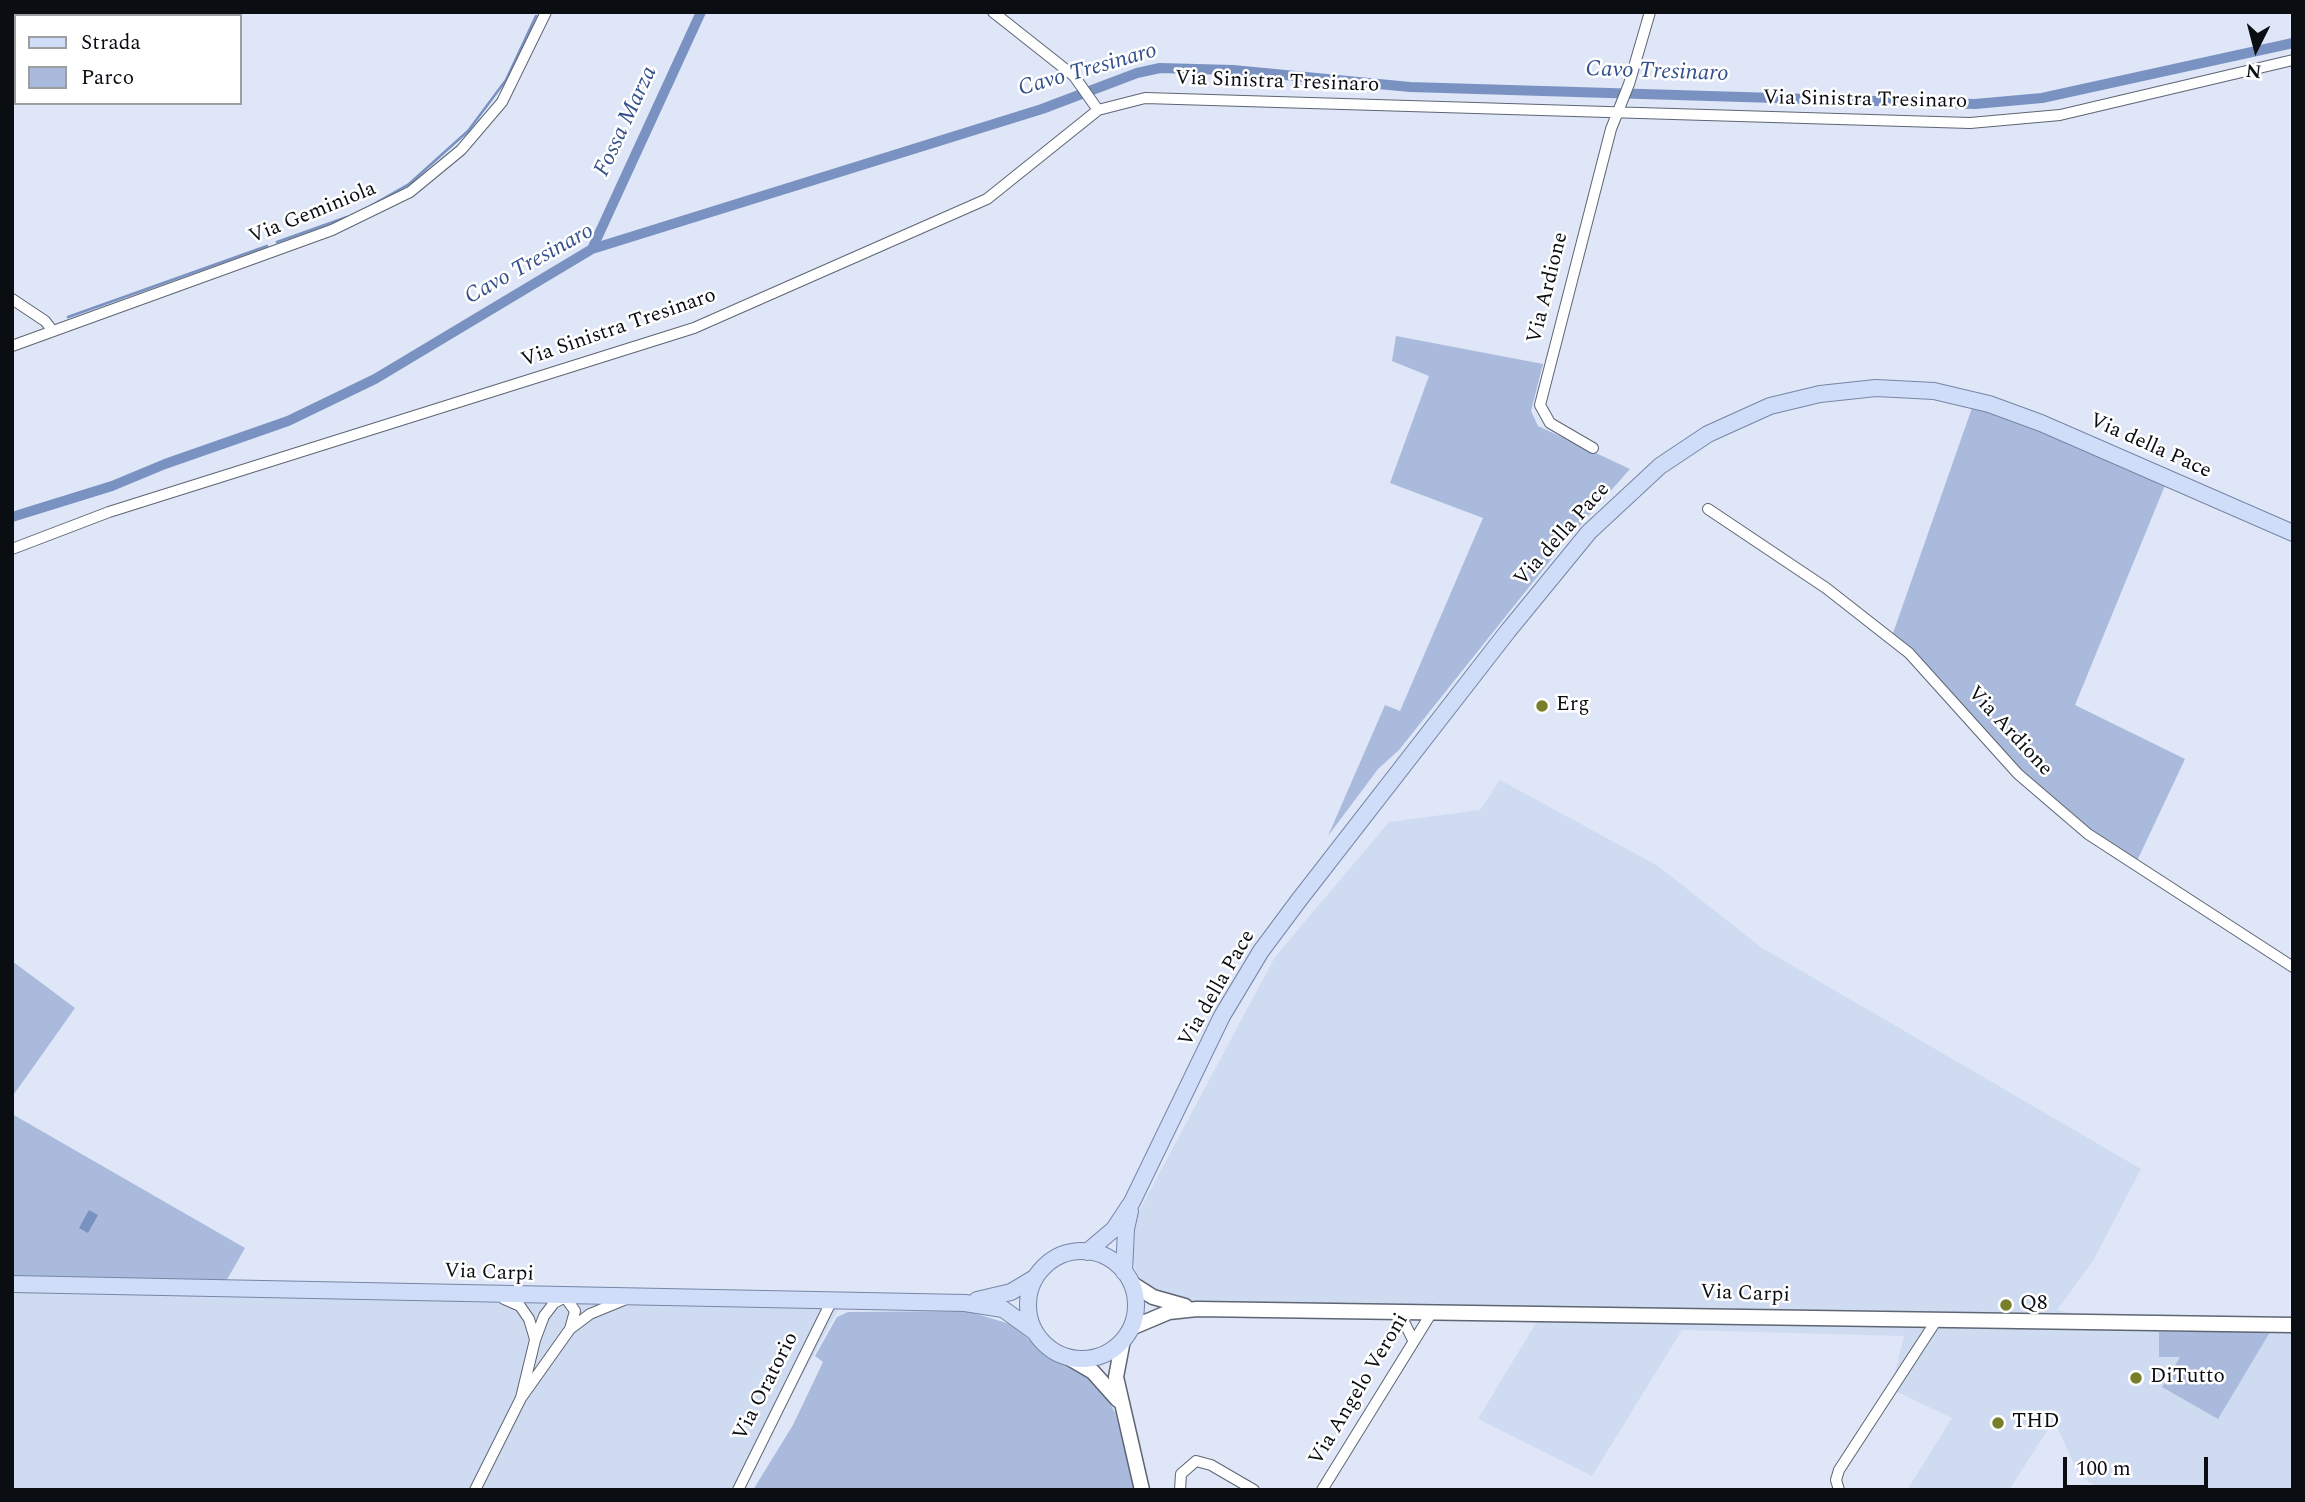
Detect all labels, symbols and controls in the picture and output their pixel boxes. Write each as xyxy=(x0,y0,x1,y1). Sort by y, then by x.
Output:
legend xyxy=(14,14,242,105)
north arrow xyxy=(2221,14,2291,84)
text: Strada xyxy=(81,27,141,59)
water label: Cavo Tresinaro xyxy=(1015,38,1161,104)
text: N xyxy=(2245,55,2263,86)
water label: Cavo Tresinaro xyxy=(1585,57,1729,89)
text: Parco xyxy=(81,62,134,94)
water label: Fossa Marza xyxy=(589,63,665,181)
street label: Via Sinistra Tresinaro xyxy=(1174,67,1380,99)
street label: Via Sinistra Tresinaro xyxy=(1763,87,1967,115)
street label: Via Geminiola xyxy=(246,177,380,251)
water label: Cavo Tresinaro xyxy=(461,218,599,312)
street label: Via Ardione xyxy=(1523,230,1575,346)
street label: Via Sinistra Tresinaro xyxy=(518,284,720,374)
street label: Via della Pace xyxy=(2085,409,2215,485)
street label: Via della Pace xyxy=(1510,478,1616,592)
street label: Via Ardione xyxy=(1961,682,2057,782)
place label: Erg xyxy=(1556,693,1589,719)
marker: Erg xyxy=(1534,698,1550,714)
street label: Via della Pace xyxy=(1174,926,1262,1052)
street label: Via Carpi xyxy=(444,1260,534,1288)
street label: Via Carpi xyxy=(1700,1281,1790,1309)
place label: Q8 xyxy=(2020,1292,2047,1318)
marker: Q8 xyxy=(1998,1297,2014,1313)
street label: Via Angelo Veroni xyxy=(1305,1309,1415,1471)
street label: Via Oratorio xyxy=(729,1329,805,1445)
place label: DiTutto xyxy=(2150,1365,2225,1391)
marker: DiTutto xyxy=(2128,1370,2144,1386)
place label: THD xyxy=(2012,1410,2059,1436)
marker: THD xyxy=(1990,1415,2006,1431)
scale bar xyxy=(2067,1442,2212,1486)
text: 100 m xyxy=(2076,1453,2131,1485)

